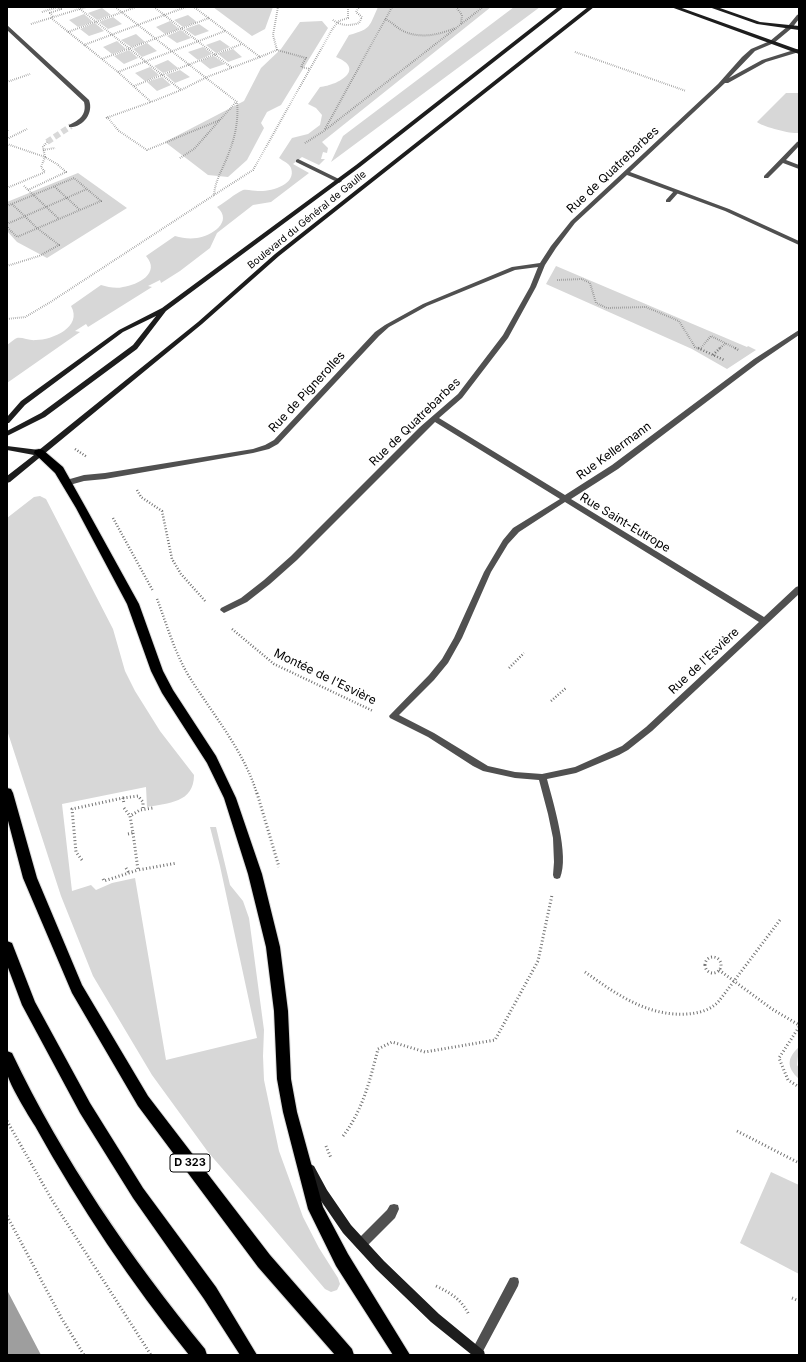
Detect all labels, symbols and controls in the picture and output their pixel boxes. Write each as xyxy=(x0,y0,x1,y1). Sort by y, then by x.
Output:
street label: Rue de Quatrebarbes xyxy=(564,124,662,216)
street label: Boulevard du Général de Gaulle xyxy=(245,168,369,272)
street label: Rue de Pignerolles xyxy=(266,348,348,436)
street label: Rue de Quatrebarbes xyxy=(367,375,463,469)
street label: Rue Kellermann xyxy=(574,419,654,483)
street label: Rue Saint-Eutrope xyxy=(577,490,673,556)
street label: Rue de l'Esvière xyxy=(666,625,742,697)
street label: Montée de l'Esvière xyxy=(271,646,379,708)
road number: D 323 xyxy=(170,1154,210,1172)

